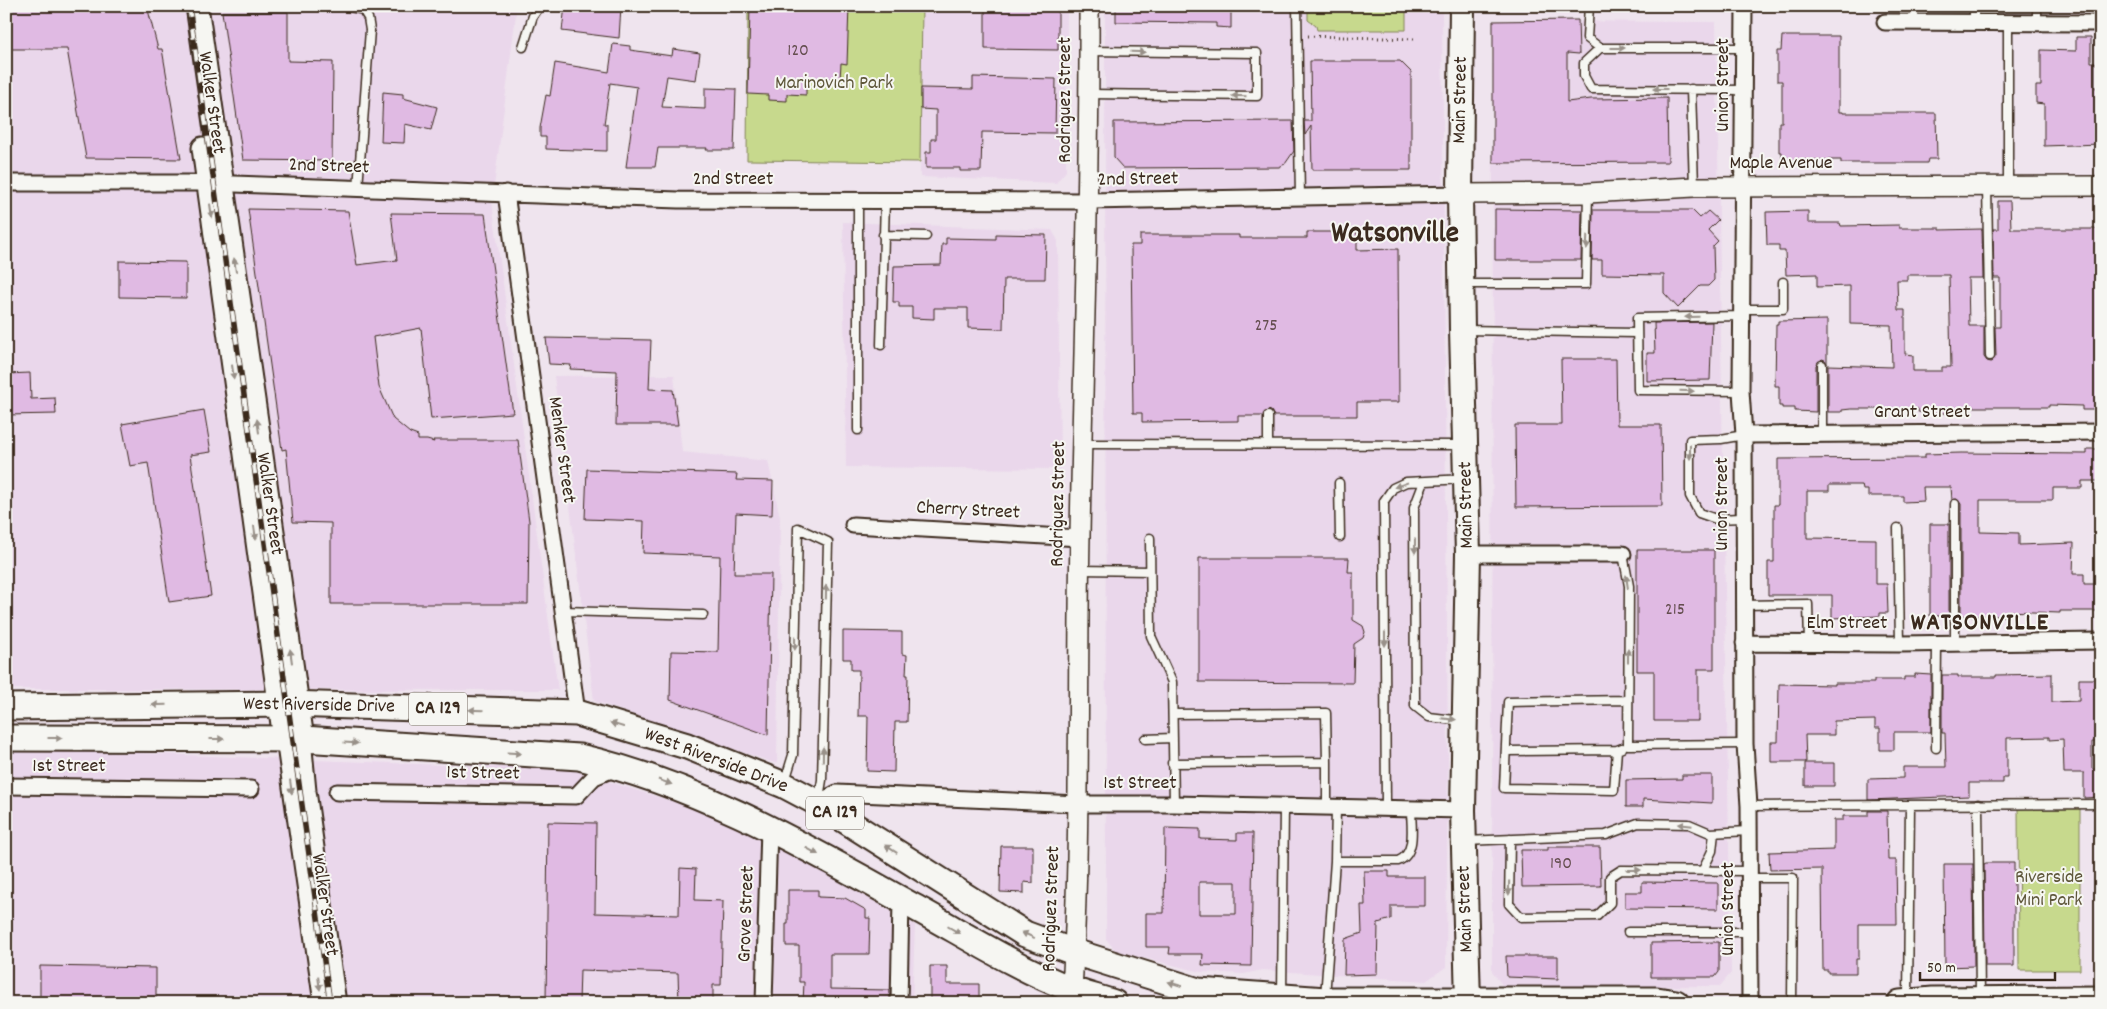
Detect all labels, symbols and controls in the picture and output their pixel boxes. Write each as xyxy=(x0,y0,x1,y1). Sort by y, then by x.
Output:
street label: Rodriguez Street xyxy=(1052,37,1080,163)
street label: Union Street xyxy=(1710,38,1738,132)
house number: 120 xyxy=(787,39,809,64)
one-way arrow xyxy=(1610,44,1626,52)
one-way arrow xyxy=(1130,48,1146,56)
street label: Walker Street xyxy=(190,50,232,156)
street label: Main Street xyxy=(1446,56,1476,144)
park label: Marinovich Park xyxy=(775,70,893,98)
one-way arrow xyxy=(1652,85,1668,93)
one-way arrow xyxy=(1230,92,1246,100)
street label: Maple Avenue xyxy=(1729,150,1833,178)
street label: 2nd Street xyxy=(288,152,370,182)
street label: 2nd Street xyxy=(1097,165,1179,195)
street label: 2nd Street xyxy=(693,166,773,194)
one-way arrow xyxy=(207,203,215,219)
district label: Watsonville xyxy=(1331,214,1459,257)
one-way arrow xyxy=(1583,234,1591,250)
one-way arrow xyxy=(230,257,238,273)
one-way arrow xyxy=(1684,313,1700,321)
house number: 275 xyxy=(1254,314,1278,339)
one-way arrow xyxy=(229,364,237,380)
one-way arrow xyxy=(1679,387,1695,395)
street label: Menker Street xyxy=(540,395,582,505)
street label: Grant Street xyxy=(1874,399,1970,427)
one-way arrow xyxy=(254,418,262,434)
street label: Rodriguez Street xyxy=(1044,441,1074,567)
one-way arrow xyxy=(1686,444,1694,460)
street label: Walker Street xyxy=(248,451,290,557)
street label: Union Street xyxy=(1709,457,1737,551)
street label: Main Street xyxy=(1452,461,1482,549)
one-way arrow xyxy=(1393,481,1408,489)
street label: Cherry Street xyxy=(915,494,1021,528)
one-way arrow xyxy=(251,525,259,541)
one-way arrow xyxy=(1411,538,1419,554)
one-way arrow xyxy=(1623,574,1631,590)
one-way arrow xyxy=(823,583,831,599)
house number: 215 xyxy=(1665,598,1685,623)
district label: WATSONVILLE xyxy=(1911,606,2049,642)
street label: Elm Street xyxy=(1807,610,1887,638)
one-way arrow xyxy=(1381,631,1389,647)
one-way arrow xyxy=(791,635,799,651)
one-way arrow xyxy=(1624,647,1632,663)
one-way arrow xyxy=(287,648,295,664)
street label: West Riverside Drive xyxy=(243,691,395,721)
road number: CA 129 xyxy=(409,692,467,726)
one-way arrow xyxy=(151,702,167,710)
one-way arrow xyxy=(468,705,484,713)
one-way arrow xyxy=(1441,715,1457,723)
one-way arrow xyxy=(609,720,624,728)
street label: West Riverside Drive xyxy=(640,721,792,801)
one-way arrow xyxy=(47,734,63,742)
one-way arrow xyxy=(210,735,226,743)
one-way arrow xyxy=(344,739,360,747)
one-way arrow xyxy=(819,746,827,762)
one-way arrow xyxy=(506,749,522,757)
street label: 1st Street xyxy=(32,753,106,781)
street label: 1st Street xyxy=(446,759,520,789)
street label: 1st Street xyxy=(1103,770,1177,798)
one-way arrow xyxy=(658,778,673,786)
one-way arrow xyxy=(287,780,295,796)
road number: CA 129 xyxy=(806,796,864,830)
one-way arrow xyxy=(1676,821,1692,829)
one-way arrow xyxy=(884,844,897,854)
street label: Rodriguez Street xyxy=(1036,846,1068,972)
one-way arrow xyxy=(805,847,819,855)
street label: Walker Street xyxy=(303,852,345,958)
house number: 190 xyxy=(1550,852,1572,877)
street label: Union Street xyxy=(1715,862,1743,956)
park label: Riverside Mini Park xyxy=(2015,864,2083,915)
street label: Grove Street xyxy=(731,865,763,963)
street label: Main Street xyxy=(1450,865,1482,953)
one-way arrow xyxy=(1626,866,1642,874)
one-way arrow xyxy=(1505,880,1513,896)
one-way arrow xyxy=(948,925,961,934)
one-way arrow xyxy=(1021,930,1035,938)
scale bar xyxy=(1920,949,2054,981)
text: 50 m xyxy=(1927,958,1956,980)
one-way arrow xyxy=(315,975,323,991)
one-way arrow xyxy=(1168,980,1183,988)

